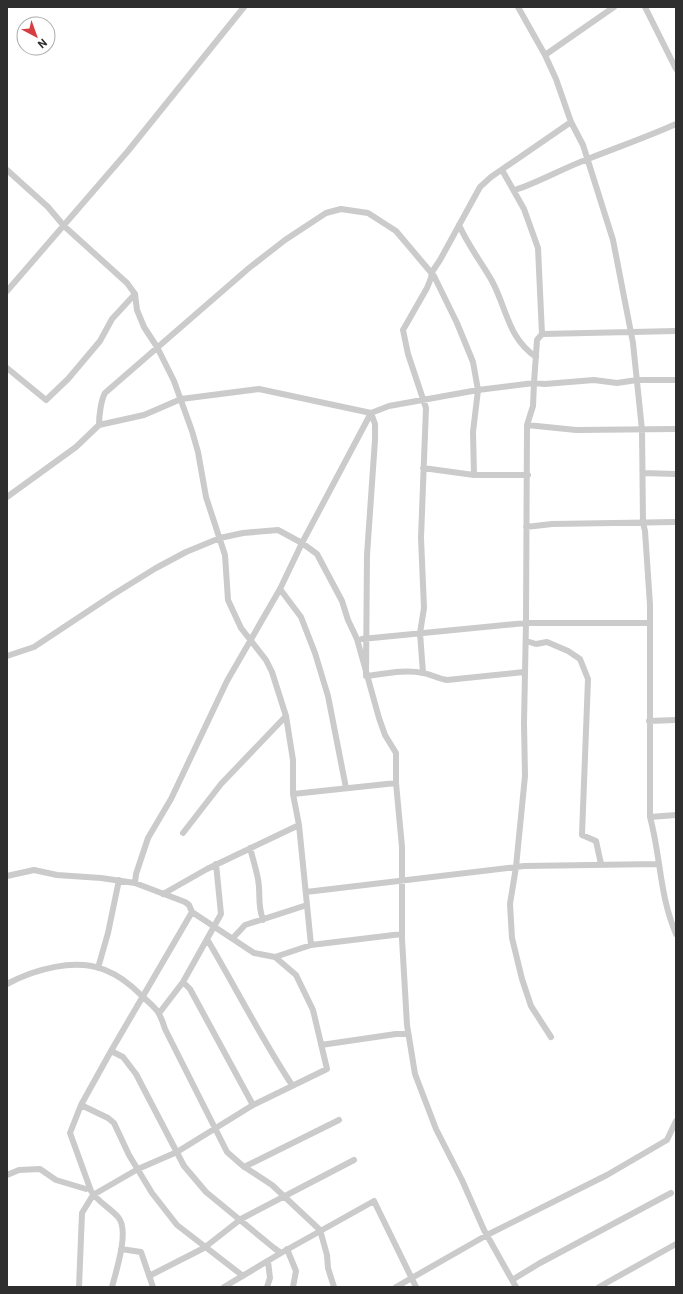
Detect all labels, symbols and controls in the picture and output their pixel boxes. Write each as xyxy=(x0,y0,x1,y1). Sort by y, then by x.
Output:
north arrow xyxy=(16,16,56,56)
text: N xyxy=(35,36,49,51)

